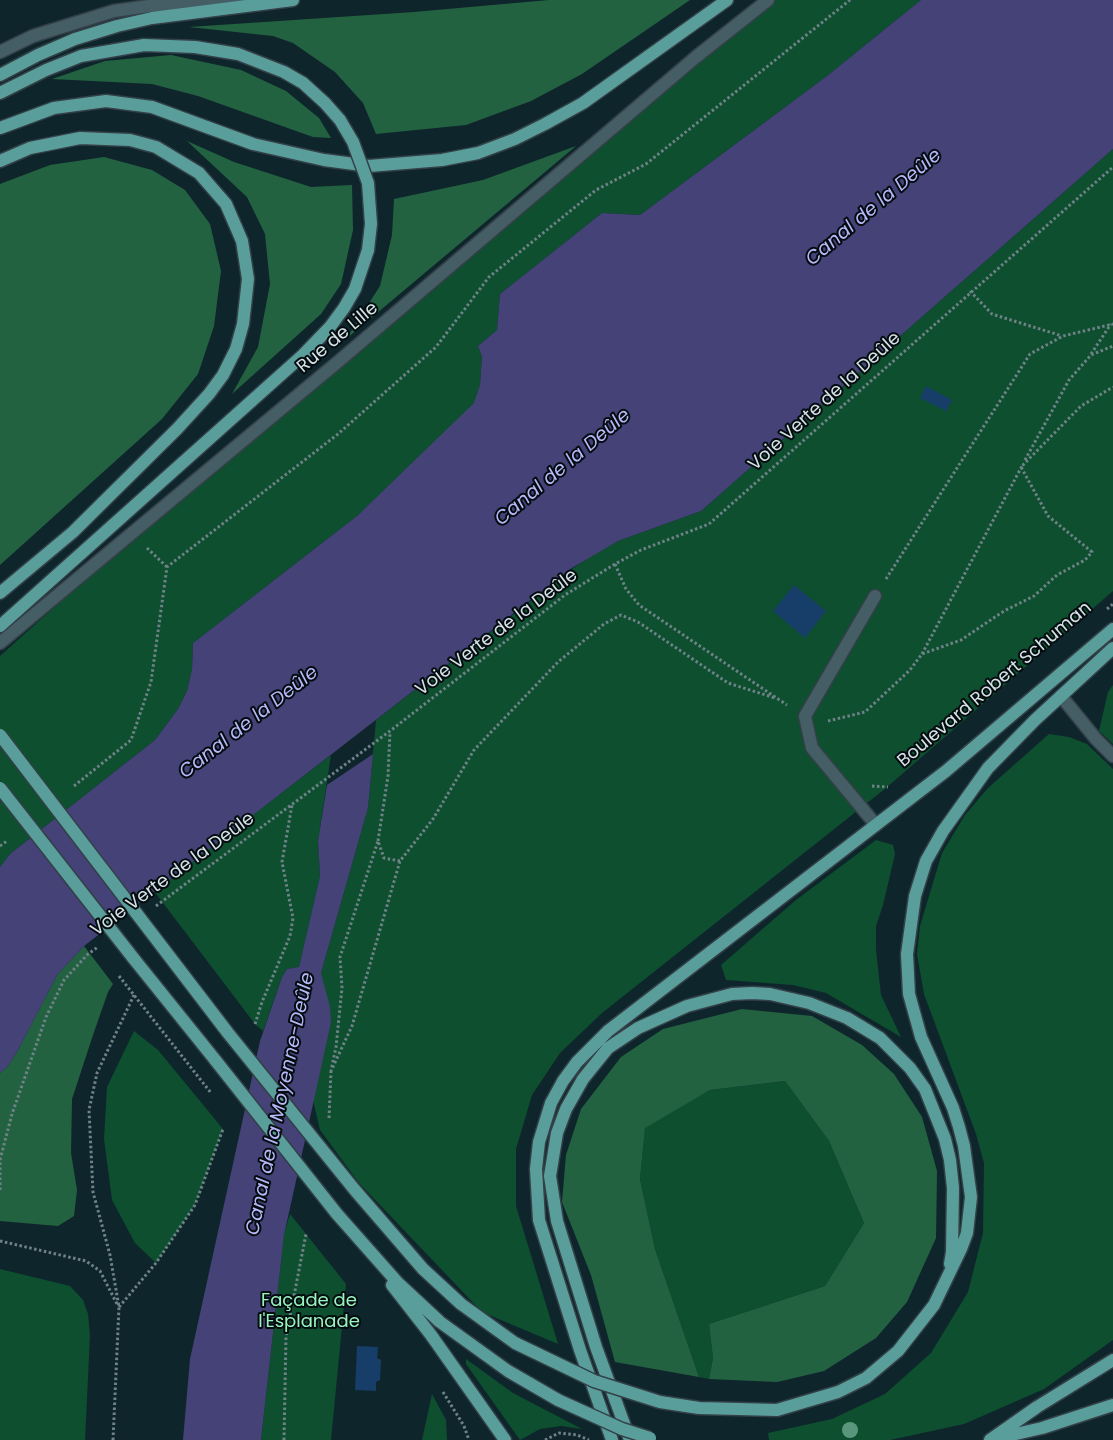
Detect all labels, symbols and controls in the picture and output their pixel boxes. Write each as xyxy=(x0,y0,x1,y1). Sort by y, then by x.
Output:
water label: Canal de la Deûle xyxy=(802,145,946,271)
street label: Rue de Lille xyxy=(293,298,383,378)
street label: Voie Verte de la Deûle xyxy=(745,328,905,476)
water label: Canal de la Deûle xyxy=(491,405,635,531)
street label: Voie Verte de la Deûle xyxy=(412,565,582,701)
street label: Boulevard Robert Schuman xyxy=(894,598,1096,772)
water label: Canal de la Deûle xyxy=(175,662,323,784)
street label: Voie Verte de la Deûle xyxy=(87,808,259,942)
water label: Canal de la Moyenne-Deûle xyxy=(242,971,320,1237)
park label: Façade de l'Esplanade xyxy=(258,1290,360,1332)

